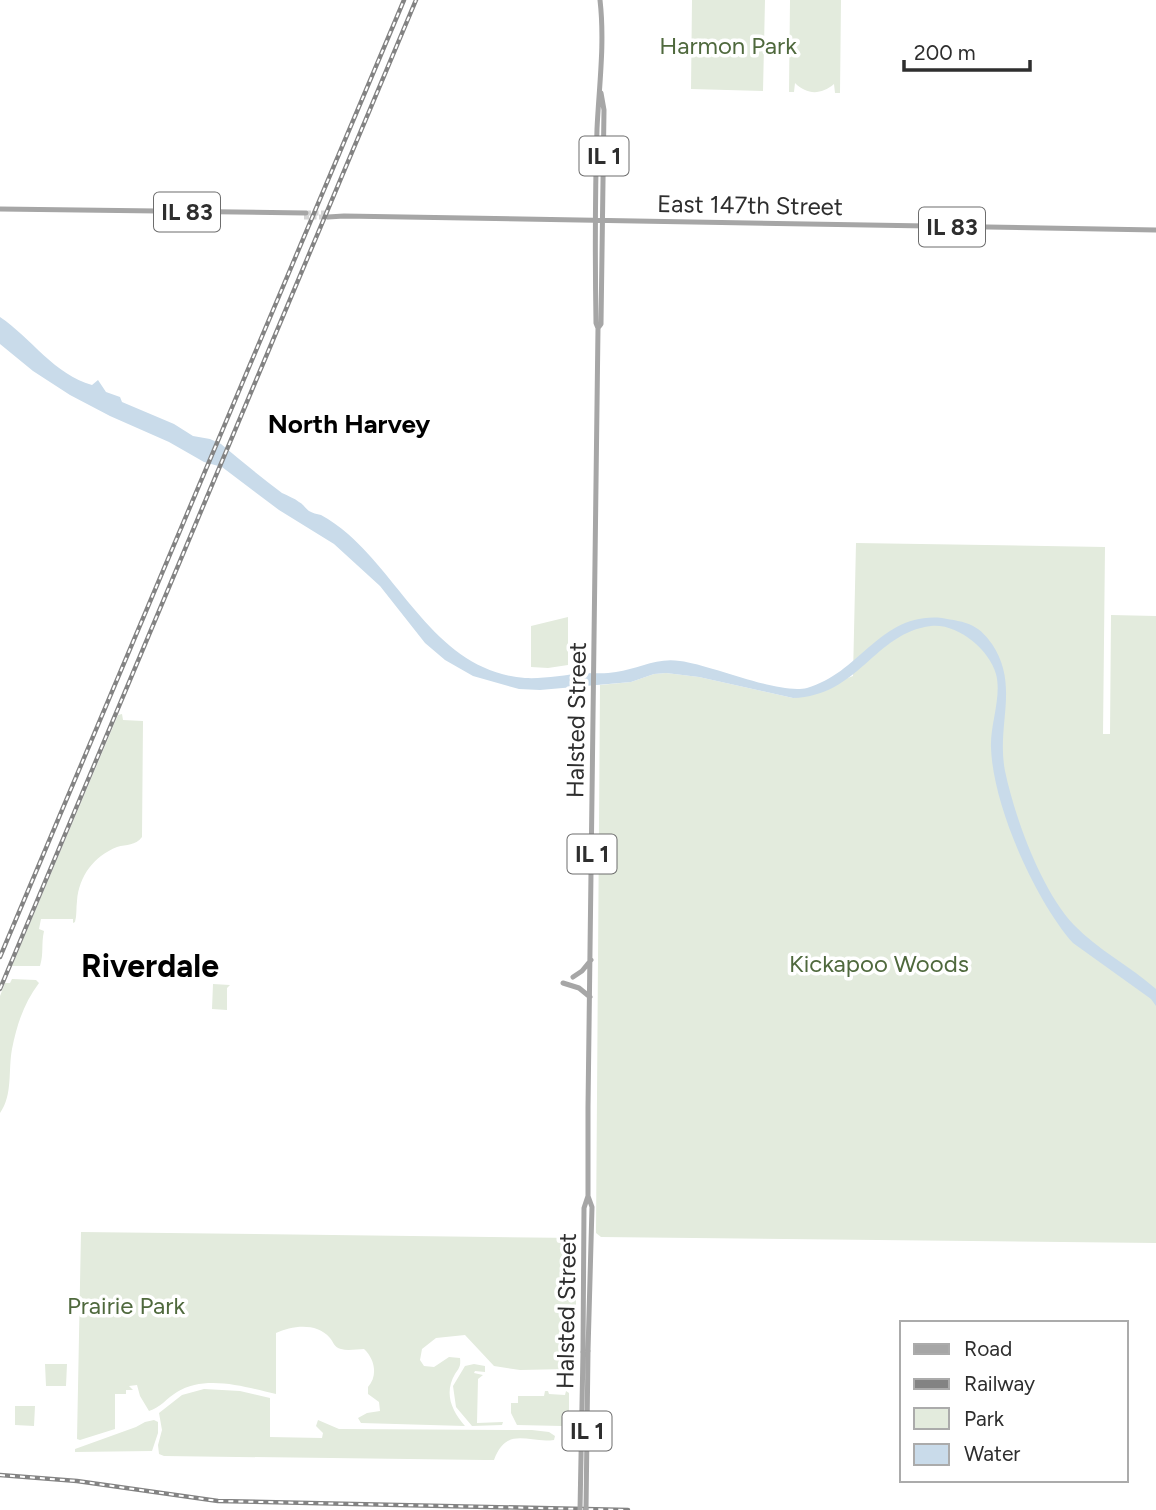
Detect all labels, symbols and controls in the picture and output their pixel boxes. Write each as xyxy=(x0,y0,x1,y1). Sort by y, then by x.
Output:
scale bar xyxy=(904,28,1030,72)
park label: Harmon Park xyxy=(659,31,797,60)
text: 200 m xyxy=(914,40,976,65)
road number: IL 1 xyxy=(580,136,628,176)
street label: East 147th Street xyxy=(657,189,843,221)
road number: IL 83 xyxy=(154,192,220,232)
road number: IL 83 xyxy=(919,208,985,246)
district label: North Harvey xyxy=(268,408,430,440)
street label: Halsted Street xyxy=(560,642,592,798)
road number: IL 1 xyxy=(568,834,616,874)
district label: Riverdale xyxy=(81,947,219,985)
park label: Kickapoo Woods xyxy=(789,949,969,978)
street label: Halsted Street xyxy=(550,1233,582,1389)
park label: Prairie Park xyxy=(67,1291,185,1320)
legend xyxy=(900,1321,1128,1482)
text: Road xyxy=(964,1336,1012,1361)
text: Railway xyxy=(964,1371,1035,1396)
text: Park xyxy=(964,1406,1005,1431)
road number: IL 1 xyxy=(562,1412,612,1450)
text: Water xyxy=(964,1441,1020,1466)

